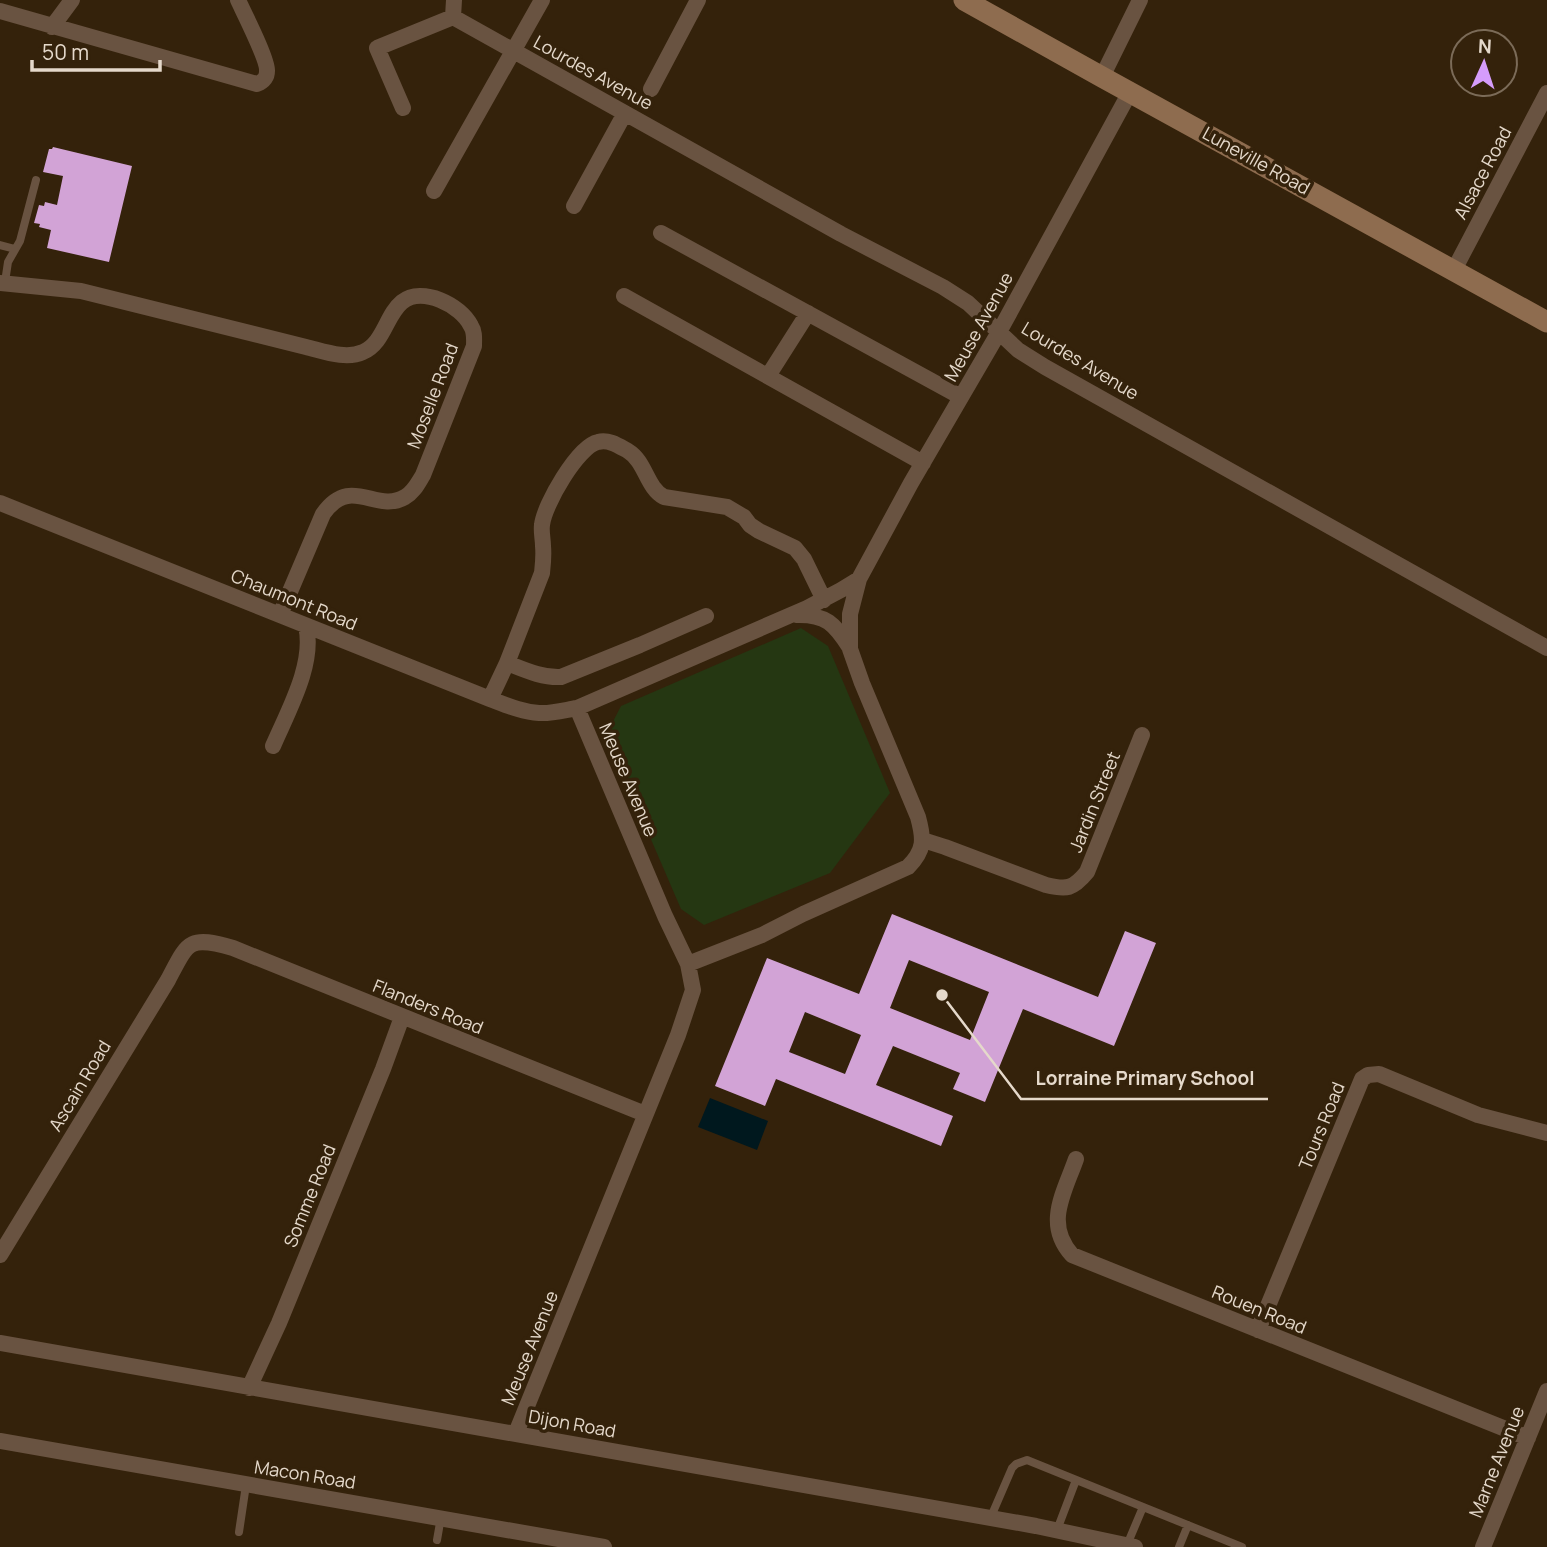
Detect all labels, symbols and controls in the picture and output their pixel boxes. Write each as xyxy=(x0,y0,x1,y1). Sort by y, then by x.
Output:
scale bar xyxy=(32,28,159,72)
north arrow xyxy=(1449,28,1519,98)
street label: Lourdes Avenue xyxy=(530,29,657,115)
text: N xyxy=(1477,33,1492,59)
text: 50 m xyxy=(42,38,89,66)
street label: Luneville Road xyxy=(1199,121,1314,200)
street label: Alsace Road xyxy=(1448,122,1517,223)
street label: Meuse Avenue xyxy=(938,268,1018,385)
street label: Lourdes Avenue xyxy=(1017,316,1144,405)
street label: Moselle Road xyxy=(401,340,463,452)
street label: Chaumont Road xyxy=(228,563,361,635)
street label: Meuse Avenue xyxy=(594,719,664,840)
street label: Jardin Street xyxy=(1063,748,1125,856)
street label: Flanders Road xyxy=(370,973,487,1039)
street label: Ascain Road xyxy=(43,1036,116,1135)
callout: Lorraine Primary School xyxy=(1021,1059,1268,1099)
text: Lorraine Primary School xyxy=(1036,1065,1254,1091)
street label: Tours Road xyxy=(1293,1078,1350,1173)
street label: Somme Road xyxy=(278,1141,341,1251)
street label: Rouen Road xyxy=(1209,1279,1310,1339)
street label: Meuse Avenue xyxy=(495,1287,563,1408)
street label: Marne Avenue xyxy=(1463,1402,1529,1521)
street label: Dijon Road xyxy=(527,1404,618,1443)
street label: Macon Road xyxy=(253,1454,358,1494)

